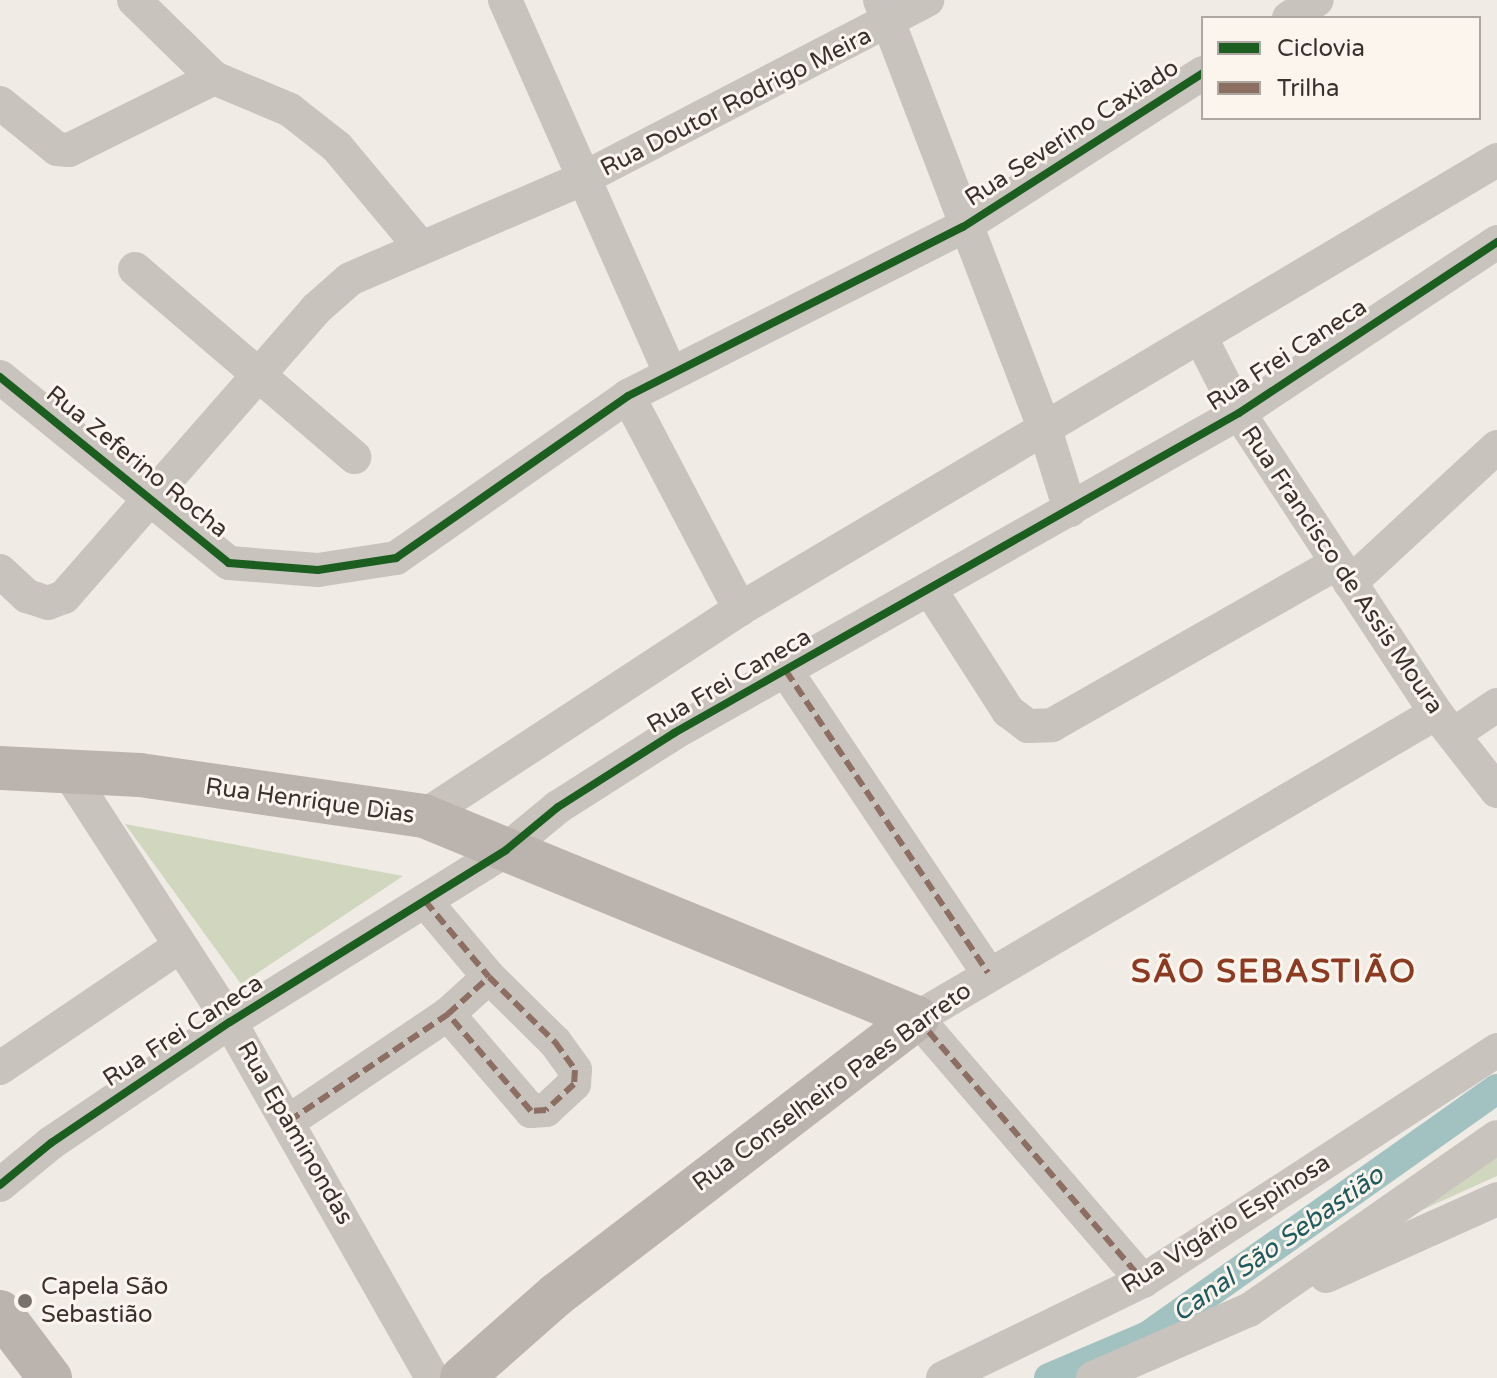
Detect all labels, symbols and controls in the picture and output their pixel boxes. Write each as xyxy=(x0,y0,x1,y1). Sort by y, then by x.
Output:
legend xyxy=(1201,16,1481,120)
street label: Rua Doutor Rodrigo Meira xyxy=(596,21,876,183)
text: Ciclovia xyxy=(1277,34,1365,63)
street label: Rua Severino Caxiado xyxy=(960,53,1184,213)
text: Trilha xyxy=(1277,74,1339,103)
street label: Rua Frei Caneca xyxy=(1202,293,1372,417)
street label: Rua Zeferino Rocha xyxy=(40,380,234,544)
street label: Rua Francisco de Assis Moura xyxy=(1235,421,1449,719)
street label: Rua Frei Caneca xyxy=(642,622,816,740)
street label: Rua Henrique Dias xyxy=(204,772,416,830)
district label: SÃO SEBASTIÃO xyxy=(1131,953,1417,991)
street label: Rua Frei Caneca xyxy=(98,969,268,1093)
street label: Rua Conselheiro Paes Barreto xyxy=(687,976,977,1198)
street label: Rua Epaminondas xyxy=(231,1036,359,1230)
street label: Rua Vigário Espinosa xyxy=(1116,1148,1336,1300)
water label: Canal São Sebastião xyxy=(1166,1159,1390,1329)
place label: Capela São Sebastião xyxy=(41,1273,168,1329)
marker: Capela São Sebastião xyxy=(16,1292,34,1310)

